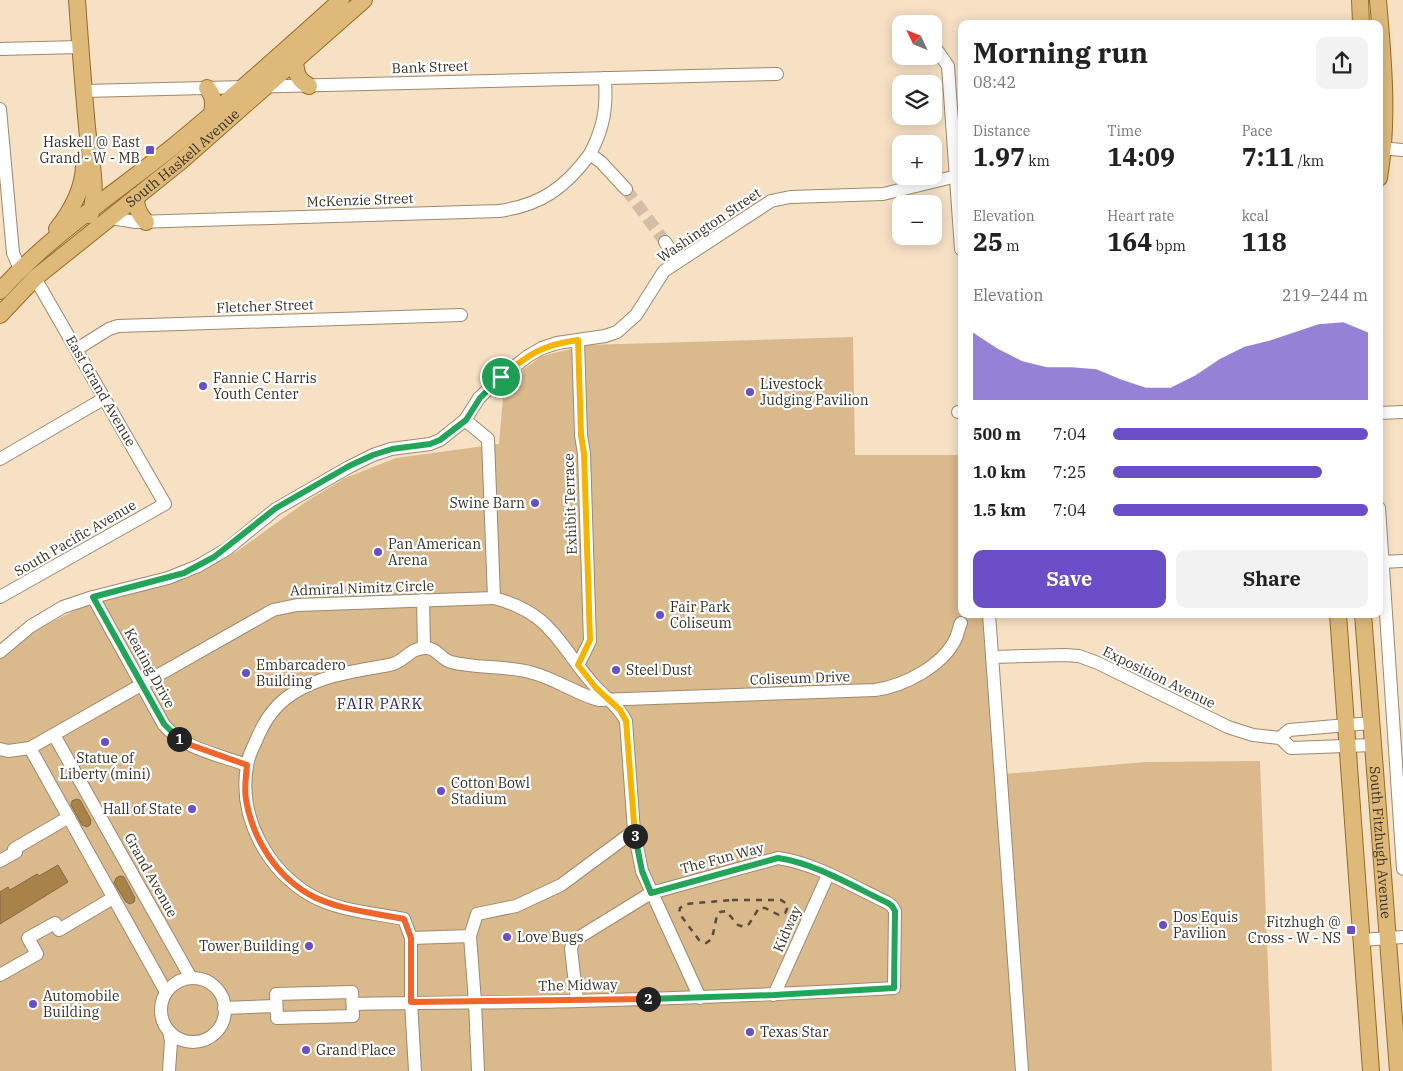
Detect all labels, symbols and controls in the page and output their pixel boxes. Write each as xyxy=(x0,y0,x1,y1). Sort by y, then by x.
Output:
north arrow xyxy=(892,15,942,65)
map controls xyxy=(892,15,942,245)
text: Morning run xyxy=(973,34,1148,71)
button: share xyxy=(1316,37,1368,89)
street label: Bank Street xyxy=(391,57,469,77)
text: 08:42 xyxy=(973,72,1016,92)
button: layers xyxy=(892,75,942,125)
street label: South Haskell Avenue xyxy=(122,105,243,211)
text: Distance xyxy=(973,122,1030,140)
text: Time xyxy=(1107,122,1142,140)
text: Pace xyxy=(1242,122,1272,140)
place label: Haskell @ East Grand - W - MB xyxy=(39,133,140,167)
button: + xyxy=(892,135,942,185)
text: 1.97 xyxy=(973,140,1025,173)
text: 14:09 xyxy=(1107,140,1175,173)
text: 7:11 xyxy=(1242,140,1294,173)
marker: Haskell @ East Grand - W - MB xyxy=(144,144,156,156)
text: km xyxy=(1025,152,1050,170)
text: /km xyxy=(1294,152,1324,170)
street label: Washington Street xyxy=(654,184,764,266)
street label: McKenzie Street xyxy=(306,189,414,211)
button: − xyxy=(892,195,942,245)
text: Elevation xyxy=(973,207,1035,225)
text: Heart rate xyxy=(1107,207,1174,225)
text: kcal xyxy=(1242,207,1269,225)
text: 25 xyxy=(973,225,1003,258)
text: 164 xyxy=(1107,225,1152,258)
text: 118 xyxy=(1242,225,1287,258)
text: m xyxy=(1003,237,1020,255)
text: bpm xyxy=(1152,237,1186,255)
text: Elevation xyxy=(973,285,1043,305)
text: 219–244 m xyxy=(1282,285,1368,305)
street label: Fletcher Street xyxy=(216,295,314,317)
street label: East Grand Avenue xyxy=(62,332,140,450)
pin xyxy=(480,356,522,398)
icon: arrive xyxy=(487,363,515,391)
place label: Fannie C Harris Youth Center xyxy=(213,369,317,403)
place label: Livestock Judging Pavilion xyxy=(760,375,869,409)
marker: Fannie C Harris Youth Center xyxy=(197,380,209,392)
marker: Livestock Judging Pavilion xyxy=(744,386,756,398)
text: 500 m xyxy=(973,424,1021,444)
text: 7:04 xyxy=(1053,424,1086,444)
street label: Exhibit Terrace xyxy=(559,453,581,555)
text: 1.0 km xyxy=(973,462,1026,482)
text: 7:25 xyxy=(1053,462,1086,482)
place label: Swine Barn xyxy=(450,494,525,512)
street label: South Pacific Avenue xyxy=(11,496,139,580)
marker: Swine Barn xyxy=(529,497,541,509)
text: 1.5 km xyxy=(973,500,1026,520)
text: 7:04 xyxy=(1053,500,1086,520)
place label: Pan American Arena xyxy=(388,535,481,569)
marker: Pan American Arena xyxy=(372,546,384,558)
button: Save xyxy=(973,550,1166,608)
button: Share xyxy=(1176,550,1368,608)
street label: Admiral Nimitz Circle xyxy=(290,576,434,600)
place label: Fair Park Coliseum xyxy=(670,598,732,632)
marker: Fair Park Coliseum xyxy=(654,609,666,621)
street label: Keating Drive xyxy=(121,625,179,711)
street label: Exposition Avenue xyxy=(1100,642,1218,712)
place label: Embarcadero Building xyxy=(256,656,346,690)
place label: Steel Dust xyxy=(626,661,692,679)
marker: Steel Dust xyxy=(610,664,622,676)
marker: Embarcadero Building xyxy=(240,667,252,679)
street label: Coliseum Drive xyxy=(750,667,850,689)
district label: FAIR PARK xyxy=(337,694,423,713)
pin: 1 xyxy=(166,726,192,752)
text: 1 xyxy=(175,730,184,748)
marker: Statue of Liberty (mini) xyxy=(99,736,111,748)
place label: Statue of Liberty (mini) xyxy=(59,749,151,783)
street label: South Fitzhugh Avenue xyxy=(1366,765,1395,919)
place label: Cotton Bowl Stadium xyxy=(451,774,530,808)
marker: Cotton Bowl Stadium xyxy=(435,785,447,797)
place label: Hall of State xyxy=(103,800,182,818)
marker: Hall of State xyxy=(186,803,198,815)
pin: 3 xyxy=(622,824,648,848)
text: 3 xyxy=(631,827,640,845)
street label: Grand Avenue xyxy=(120,830,182,920)
street label: The Fun Way xyxy=(678,838,766,878)
street label: Kidway xyxy=(769,903,805,955)
place label: Dos Equis Pavilion xyxy=(1173,908,1238,942)
place label: Fitzhugh @ Cross - W - NS xyxy=(1248,913,1341,947)
marker: Dos Equis Pavilion xyxy=(1157,919,1169,931)
marker: Fitzhugh @ Cross - W - NS xyxy=(1345,924,1357,936)
place label: Love Bugs xyxy=(517,928,584,946)
marker: Love Bugs xyxy=(501,931,513,943)
place label: Tower Building xyxy=(199,937,299,955)
marker: Tower Building xyxy=(303,940,315,952)
street label: The Midway xyxy=(538,975,618,995)
pin: 2 xyxy=(636,986,660,1012)
place label: Automobile Building xyxy=(43,987,120,1021)
text: 2 xyxy=(644,990,653,1008)
marker: Automobile Building xyxy=(27,998,39,1010)
place label: Texas Star xyxy=(760,1023,829,1041)
marker: Texas Star xyxy=(744,1026,756,1038)
place label: Grand Place xyxy=(316,1041,396,1059)
marker: Grand Place xyxy=(300,1044,312,1056)

